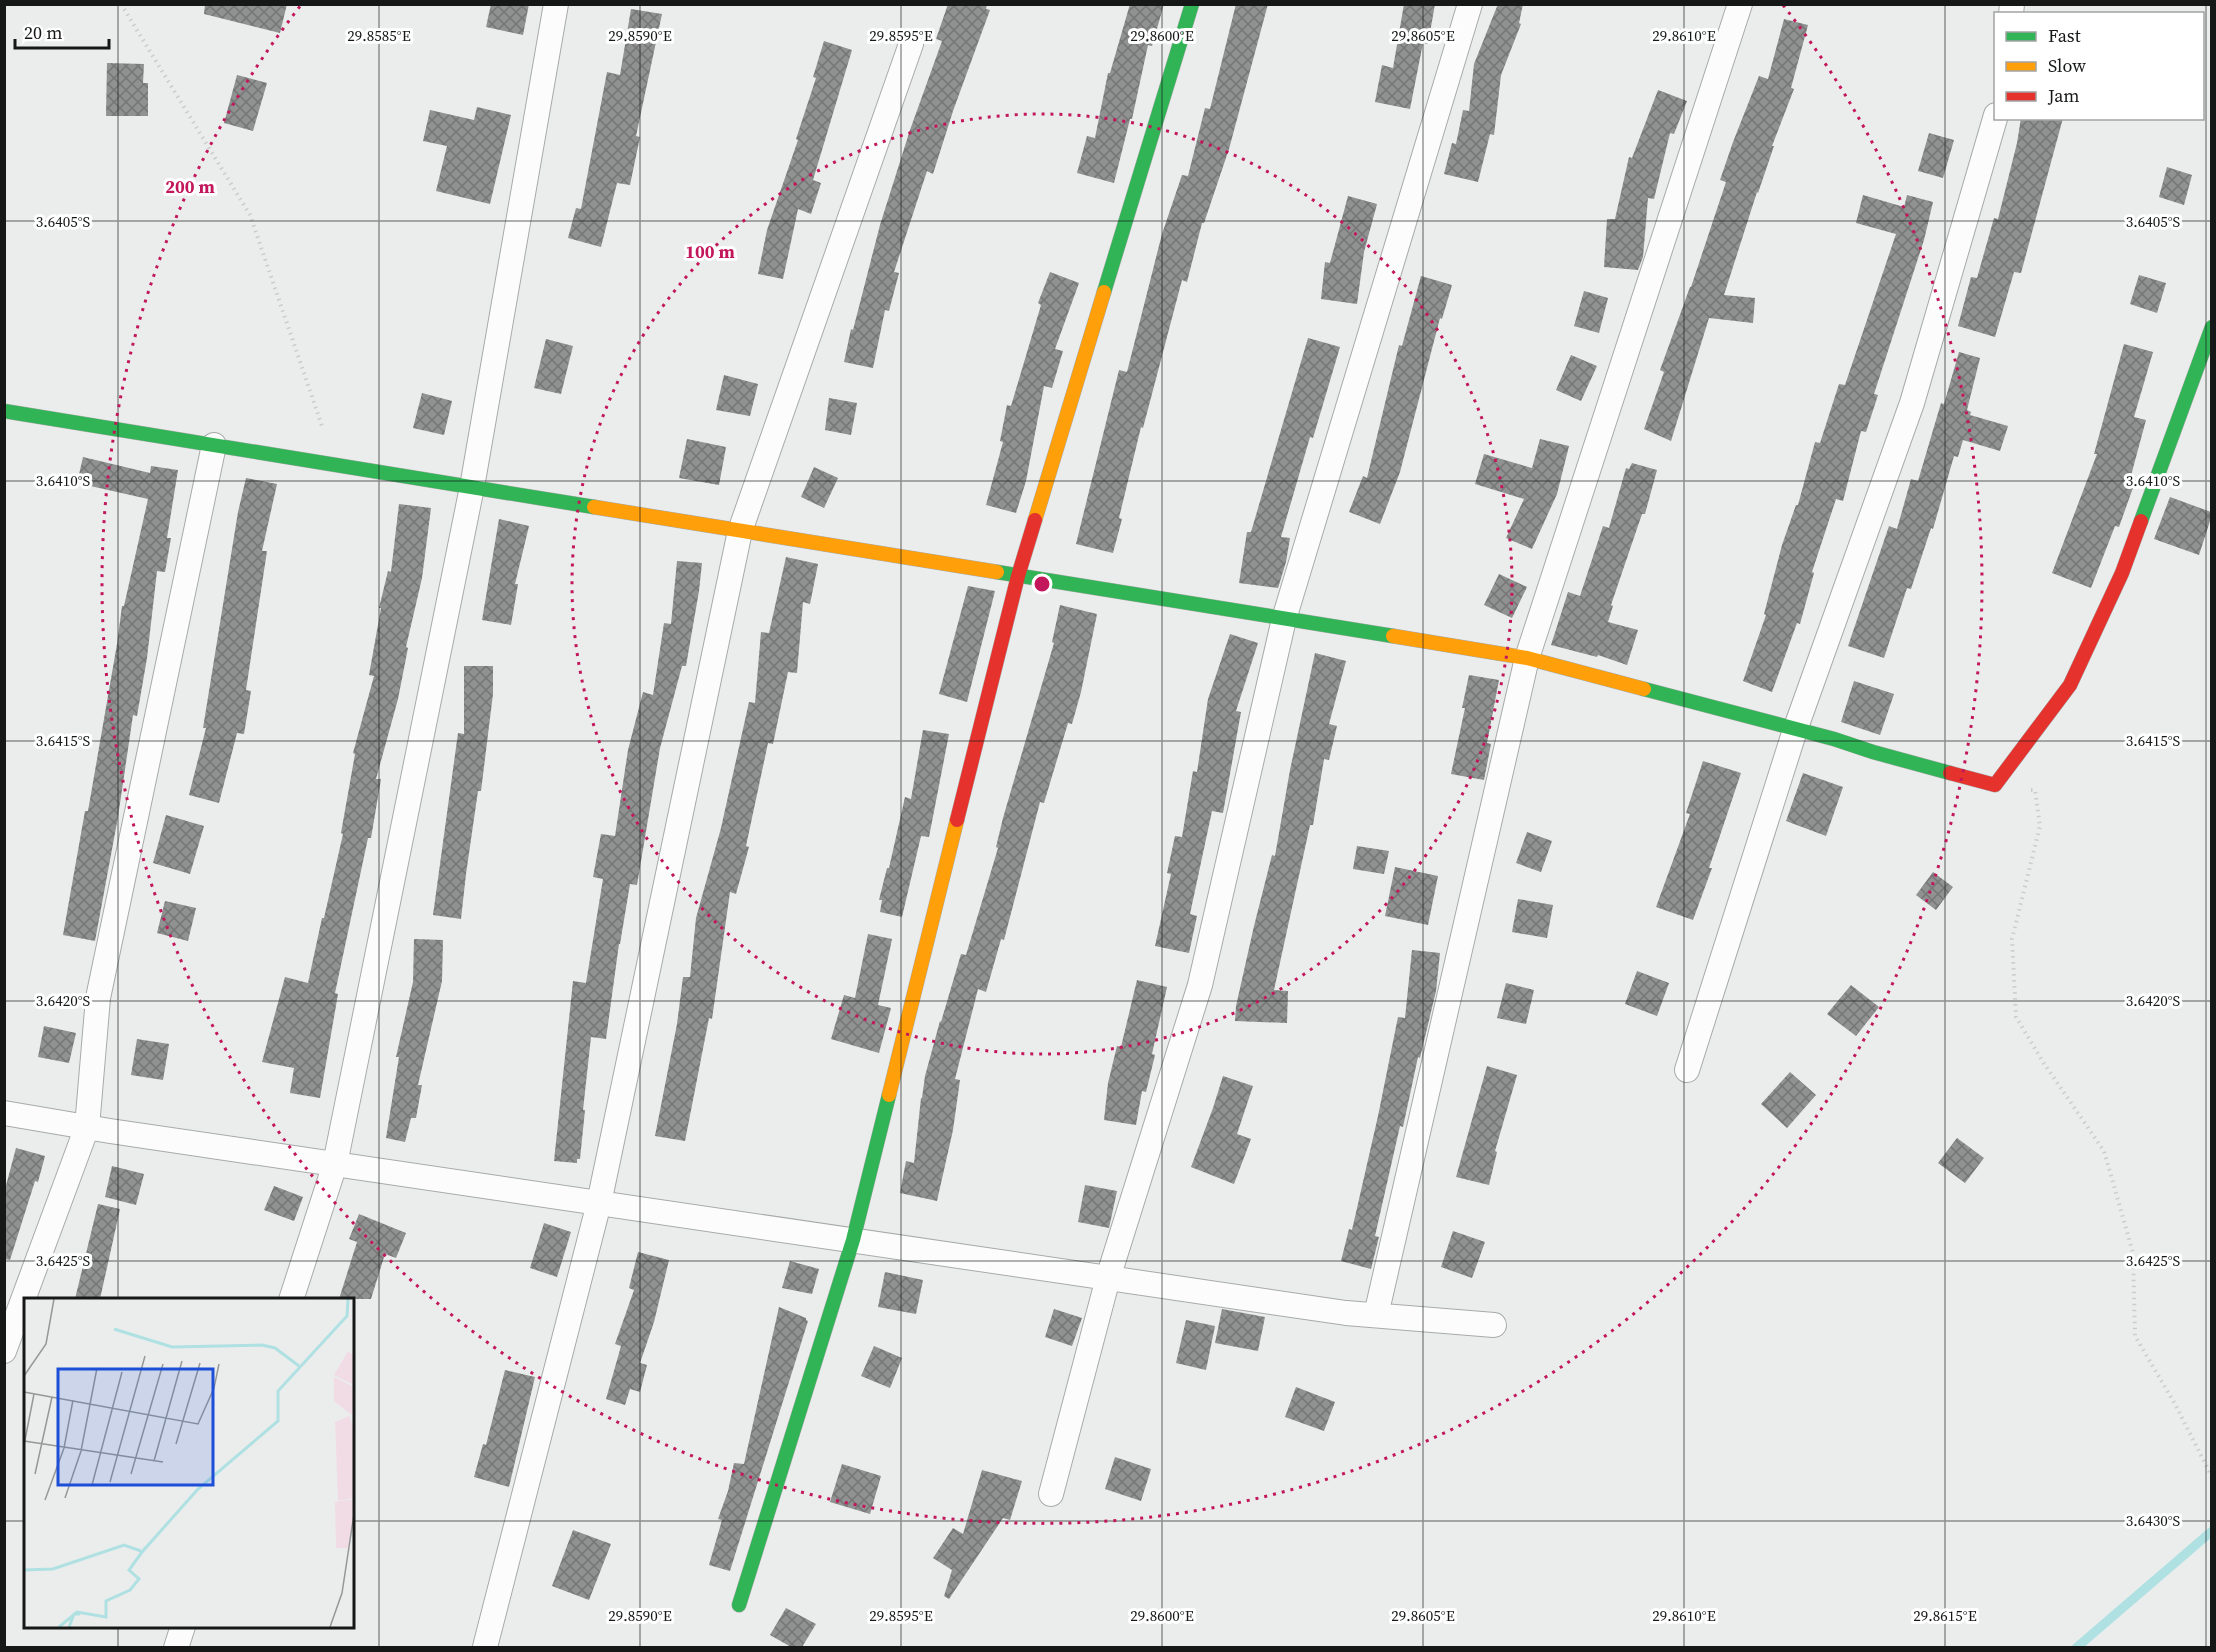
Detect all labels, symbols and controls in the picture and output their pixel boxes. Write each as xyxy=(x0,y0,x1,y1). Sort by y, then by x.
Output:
scale bar xyxy=(15,12,110,50)
legend xyxy=(1994,12,2204,120)
text: 20 m xyxy=(24,20,62,45)
text: Fast xyxy=(2048,23,2081,48)
text: 29.8585°E xyxy=(347,25,411,46)
text: 29.8590°E xyxy=(608,25,672,46)
text: 29.8595°E xyxy=(869,25,933,46)
text: 29.8600°E xyxy=(1130,25,1194,46)
text: 29.8605°E xyxy=(1391,25,1455,46)
text: 29.8610°E xyxy=(1652,25,1716,46)
text: Slow xyxy=(2048,53,2086,78)
text: Jam xyxy=(2047,83,2080,108)
text: 200 m xyxy=(165,174,215,199)
text: 3.6405°S xyxy=(36,211,91,232)
text: 3.6405°S xyxy=(2126,211,2181,232)
text: 100 m xyxy=(685,239,735,264)
text: 3.6410°S xyxy=(36,470,91,491)
text: 3.6410°S xyxy=(2126,470,2181,491)
centre of rings xyxy=(1032,574,1052,594)
text: 3.6415°S xyxy=(36,730,91,751)
text: 3.6415°S xyxy=(2126,730,2181,751)
text: 3.6420°S xyxy=(36,990,91,1011)
text: 3.6420°S xyxy=(2126,990,2181,1011)
text: 3.6425°S xyxy=(36,1250,91,1271)
text: 3.6425°S xyxy=(2126,1250,2181,1271)
inset map xyxy=(24,1298,354,1628)
text: 3.6430°S xyxy=(2126,1510,2181,1531)
text: 29.8590°E xyxy=(608,1605,672,1626)
text: 29.8595°E xyxy=(869,1605,933,1626)
text: 29.8600°E xyxy=(1130,1605,1194,1626)
text: 29.8605°E xyxy=(1391,1605,1455,1626)
text: 29.8610°E xyxy=(1652,1605,1716,1626)
text: 29.8615°E xyxy=(1913,1605,1977,1626)

